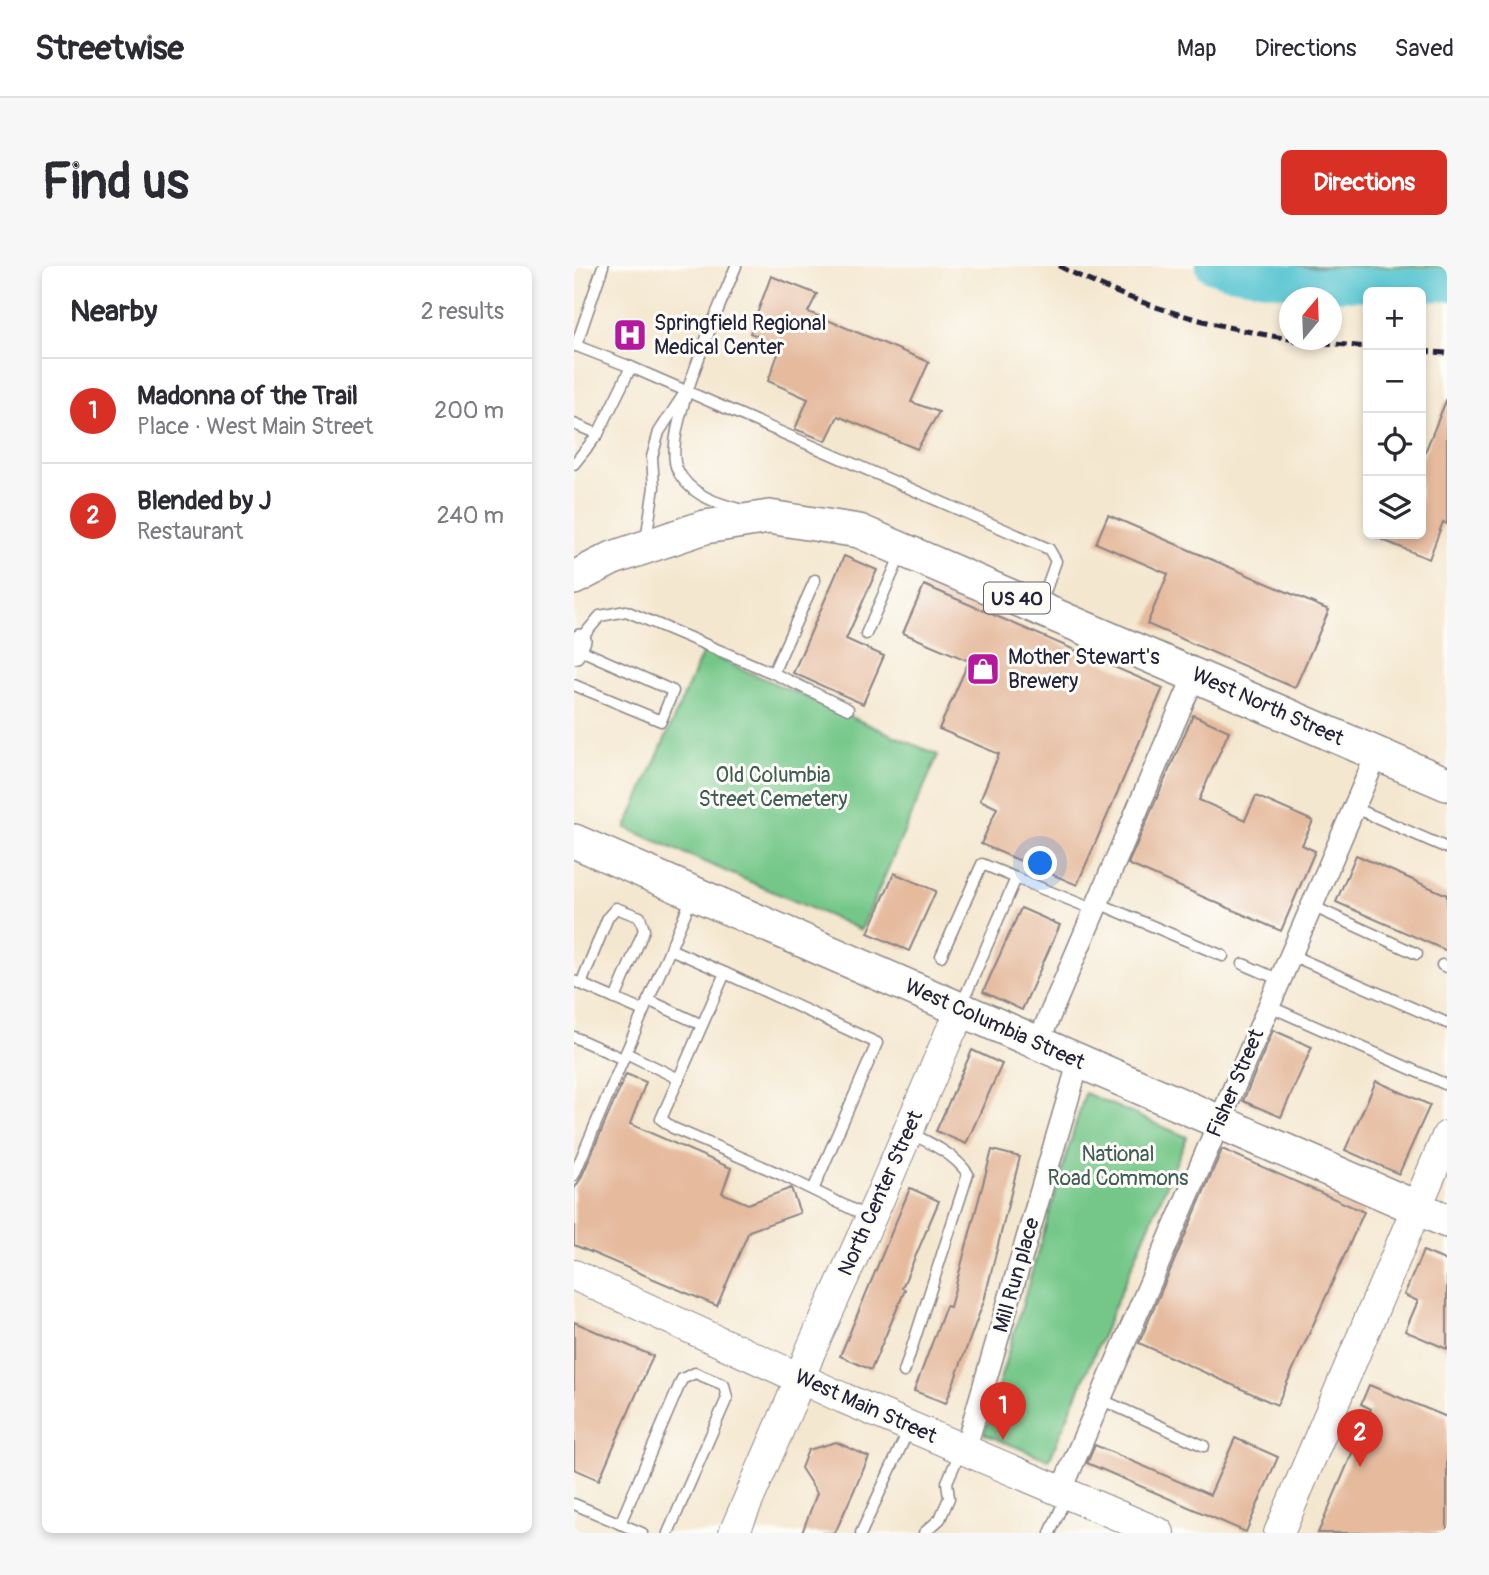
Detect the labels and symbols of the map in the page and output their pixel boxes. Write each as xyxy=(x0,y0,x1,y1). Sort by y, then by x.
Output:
north arrow xyxy=(1279,287,1342,350)
place label: Springfield Regional Medical Center xyxy=(654,310,827,361)
hospital icon: Springfield Regional Medical Center xyxy=(611,316,649,354)
road number: US 40 xyxy=(984,582,1050,614)
place label: Mother Stewart's Brewery xyxy=(1008,644,1160,695)
shop icon: Mother Stewart's Brewery xyxy=(964,650,1002,688)
street label: West North Street xyxy=(1188,661,1348,752)
park label: Old Columbia Street Cemetery xyxy=(699,762,847,813)
your location xyxy=(1023,846,1057,880)
street label: West Columbia Street xyxy=(901,973,1089,1076)
street label: Fisher Street xyxy=(1201,1025,1271,1141)
street label: North Center Street xyxy=(832,1106,929,1280)
park label: National Road Commons xyxy=(1048,1141,1189,1192)
street label: Mill Run place xyxy=(987,1214,1046,1336)
street label: West Main Street xyxy=(791,1363,941,1450)
pin: 1 xyxy=(980,1382,1026,1440)
pin: 2 xyxy=(1337,1409,1383,1467)

